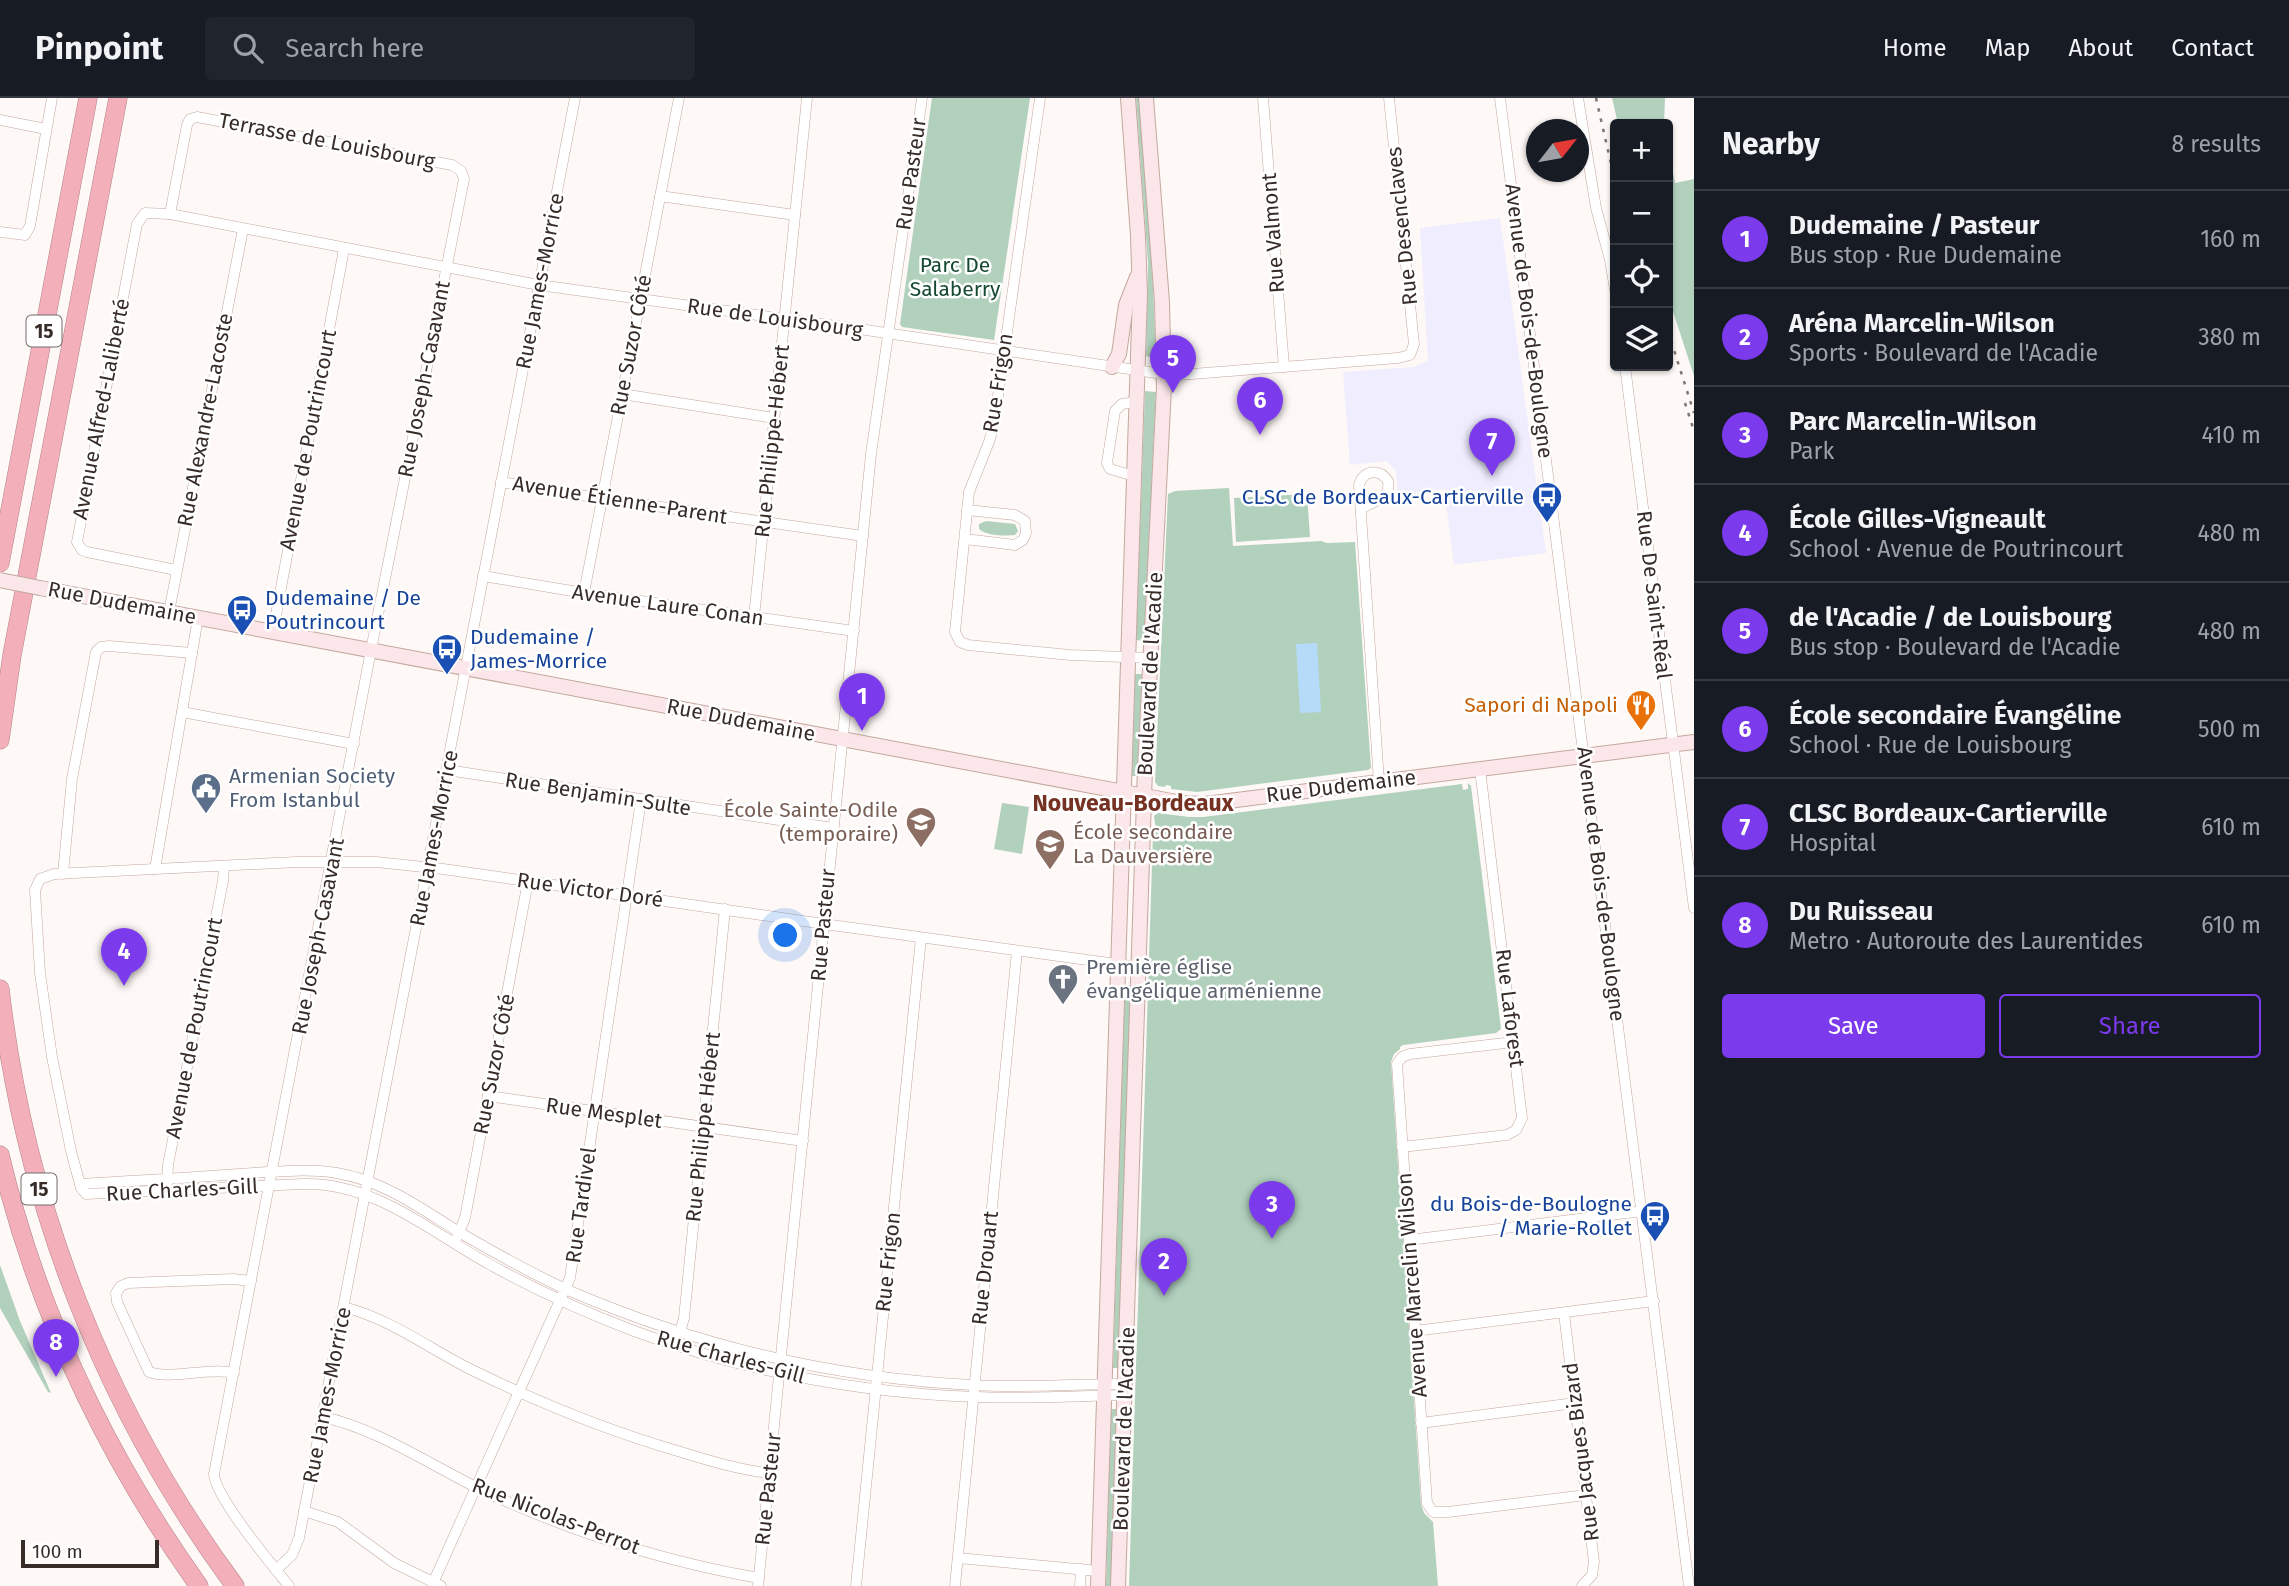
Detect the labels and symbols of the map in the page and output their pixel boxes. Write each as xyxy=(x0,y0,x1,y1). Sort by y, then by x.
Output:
street label: Terrasse de Louisbourg xyxy=(217,107,437,175)
street label: Rue Pasteur xyxy=(890,116,932,232)
north arrow xyxy=(1526,119,1589,182)
street label: Rue Desenclaves xyxy=(1381,145,1423,307)
street label: Rue Valmont xyxy=(1256,172,1290,294)
street label: Avenue de Bois-de-Boulogne xyxy=(1499,182,1559,460)
street label: Rue James-Morrice xyxy=(510,191,570,371)
park label: Parc De Salaberry xyxy=(910,252,1001,302)
street label: Rue Suzor Côté xyxy=(605,272,657,418)
street label: Rue Joseph-Casavant xyxy=(392,278,456,480)
street label: Rue de Louisbourg xyxy=(685,293,865,343)
street label: Avenue Alfred-Laliberté xyxy=(67,296,135,522)
street label: Rue Alexandre-Lacoste xyxy=(172,311,238,529)
road number: 15 xyxy=(26,316,61,346)
street label: Avenue de Poutrincourt xyxy=(274,327,342,553)
street label: Rue Frigon xyxy=(977,331,1019,435)
pin: 5 xyxy=(1150,335,1196,393)
street label: Rue Philippe-Hébert xyxy=(749,343,795,539)
pin: 6 xyxy=(1237,377,1283,435)
pin: 7 xyxy=(1469,418,1515,476)
street label: Avenue Étienne-Parent xyxy=(511,470,730,530)
bus stop icon: CLSC de Bordeaux-Cartierville xyxy=(1530,480,1564,524)
place label: CLSC de Bordeaux-Cartierville xyxy=(1242,484,1524,510)
street label: Rue De Saint-Réal xyxy=(1631,509,1677,681)
street label: Boulevard de l'Acadie xyxy=(1132,571,1168,777)
street label: Rue Dudemaine xyxy=(46,576,198,630)
street label: Avenue Laure Conan xyxy=(570,579,766,631)
place label: Dudemaine / De Poutrincourt xyxy=(265,585,421,635)
bus stop icon: Dudemaine / De Poutrincourt xyxy=(225,593,259,637)
place label: Dudemaine / James-Morrice xyxy=(470,624,607,674)
bus stop icon: Dudemaine / James-Morrice xyxy=(430,632,464,676)
pin: 1 xyxy=(839,673,885,731)
restaurant icon: Sapori di Napoli xyxy=(1624,688,1658,732)
place label: Sapori di Napoli xyxy=(1464,692,1618,718)
street label: Rue Dudemaine xyxy=(665,693,817,747)
street label: Avenue de Bois-de-Boulogne xyxy=(1571,745,1631,1023)
street label: Rue James-Morrice xyxy=(404,748,464,928)
place label: Armenian Society From Istanbul xyxy=(229,763,396,813)
street label: Rue Dudemaine xyxy=(1265,764,1417,808)
street label: Rue Benjamin-Sulte xyxy=(503,766,693,822)
public building icon: Armenian Society From Istanbul xyxy=(189,771,223,815)
district label: Nouveau-Bordeaux xyxy=(1033,789,1234,817)
place label: École Sainte-Odile (temporaire) xyxy=(723,797,898,847)
school or university icon: École Sainte-Odile (temporaire) xyxy=(904,805,938,849)
place label: École secondaire La Dauversière xyxy=(1073,819,1233,869)
school or university icon: École secondaire La Dauversière xyxy=(1033,827,1067,871)
street label: Rue Joseph-Casavant xyxy=(286,835,350,1037)
street label: Rue Victor Doré xyxy=(515,867,665,913)
street label: Rue Pasteur xyxy=(805,868,841,982)
street label: Avenue de Poutrincourt xyxy=(160,915,228,1141)
your location xyxy=(768,918,802,952)
pin: 4 xyxy=(101,928,147,986)
street label: Rue Laforest xyxy=(1490,947,1530,1069)
place label: Première église évangélique arménienne xyxy=(1086,954,1322,1004)
church icon: Première église évangélique arménienne xyxy=(1046,962,1080,1006)
street label: Rue Suzor Côté xyxy=(468,991,520,1137)
street label: Rue Philippe Hébert xyxy=(680,1030,726,1223)
street label: Rue Mesplet xyxy=(544,1092,664,1134)
street label: Rue Tardivel xyxy=(560,1145,602,1265)
street label: Avenue Marcelin Wilson xyxy=(1391,1172,1433,1398)
street label: Rue Charles-Gill xyxy=(105,1173,259,1207)
road number: 15 xyxy=(22,1174,56,1204)
pin: 3 xyxy=(1249,1181,1295,1239)
place label: du Bois-de-Boulogne / Marie-Rollet xyxy=(1430,1191,1632,1241)
bus stop icon: du Bois-de-Boulogne / Marie-Rollet xyxy=(1638,1199,1672,1243)
street label: Rue Drouart xyxy=(966,1209,1004,1326)
street label: Rue Frigon xyxy=(870,1211,906,1313)
pin: 2 xyxy=(1141,1238,1187,1296)
street label: Rue James-Morrice xyxy=(297,1305,357,1485)
pin: 8 xyxy=(33,1319,79,1377)
street label: Rue Charles-Gill xyxy=(654,1325,808,1389)
street label: Boulevard de l'Acadie xyxy=(1107,1326,1141,1532)
street label: Rue Jacques Bizard xyxy=(1557,1361,1605,1543)
street label: Rue Pasteur xyxy=(749,1431,787,1547)
street label: Rue Nicolas-Perrot xyxy=(468,1472,644,1560)
scale bar xyxy=(21,1537,159,1569)

